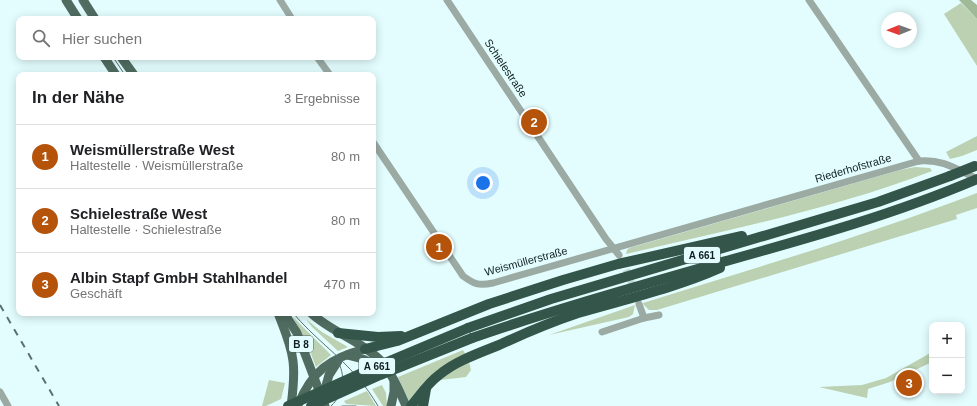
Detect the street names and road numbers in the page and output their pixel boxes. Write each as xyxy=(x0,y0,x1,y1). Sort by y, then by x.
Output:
street label: Schielestraße xyxy=(482,37,530,99)
street label: Riederhofstraße xyxy=(813,151,893,185)
street label: Weismüllerstraße xyxy=(483,244,569,278)
road number: A 661 xyxy=(684,247,720,263)
road number: B 8 xyxy=(289,336,313,352)
road number: A 661 xyxy=(359,358,395,374)

